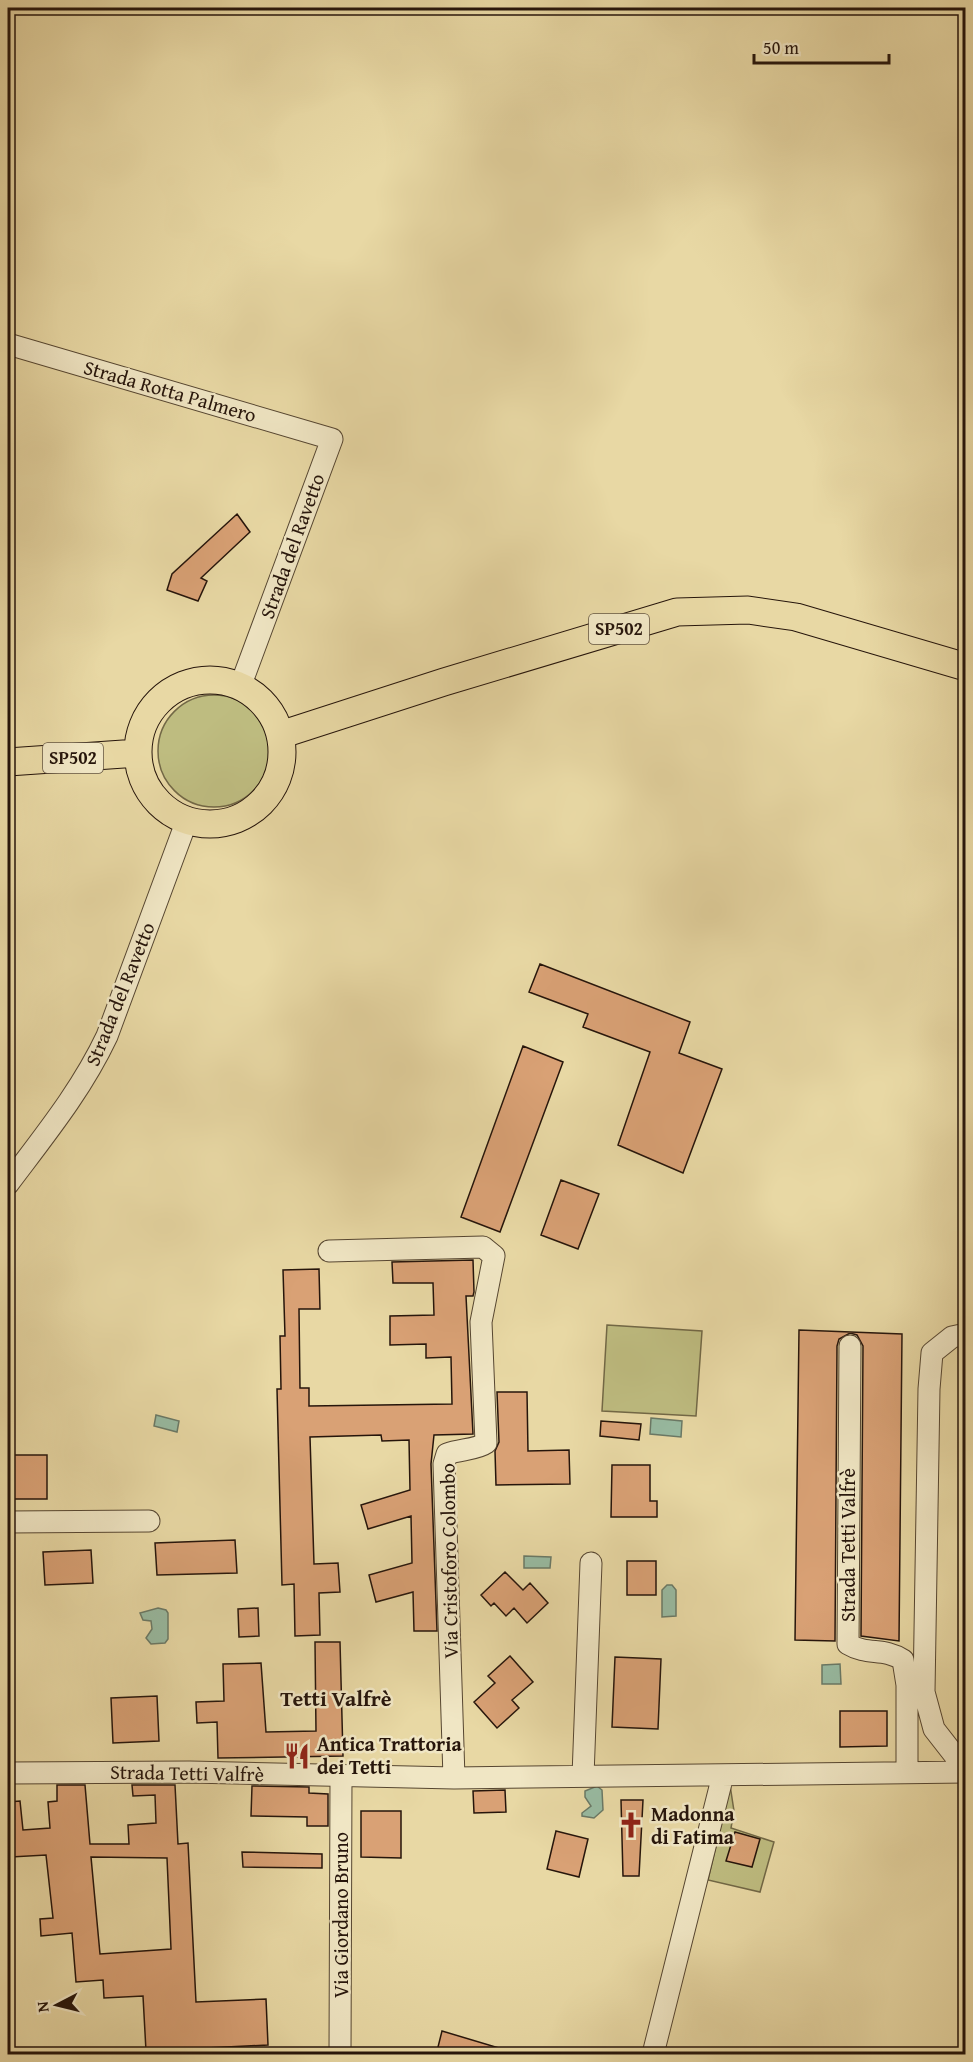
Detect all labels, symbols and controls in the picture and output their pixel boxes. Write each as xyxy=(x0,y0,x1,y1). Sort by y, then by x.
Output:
scale bar xyxy=(754,27,889,65)
text: 50 m xyxy=(763,34,799,61)
street label: Strada Rotta Palmero xyxy=(80,352,260,429)
street label: Strada del Ravetto xyxy=(252,469,331,623)
road number: SP502 xyxy=(589,614,649,644)
road number: SP502 xyxy=(43,743,103,773)
street label: Strada del Ravetto xyxy=(77,918,162,1070)
street label: Via Cristoforo Colombo xyxy=(432,1463,465,1659)
street label: Strada Tetti Valfrè xyxy=(833,1468,862,1622)
district label: Tetti Valfrè xyxy=(280,1682,392,1714)
place label: Antica Trattoria dei Tetti xyxy=(317,1729,462,1781)
restaurant icon: Antica Trattoria dei Tetti xyxy=(282,1741,312,1771)
street label: Strada Tetti Valfrè xyxy=(110,1757,264,1788)
place label: Madonna di Fatima xyxy=(651,1799,735,1851)
church icon: Madonna di Fatima xyxy=(616,1810,646,1840)
street label: Via Giordano Bruno xyxy=(326,1832,355,1998)
north arrow xyxy=(27,1975,87,2035)
text: N xyxy=(30,2000,55,2014)

